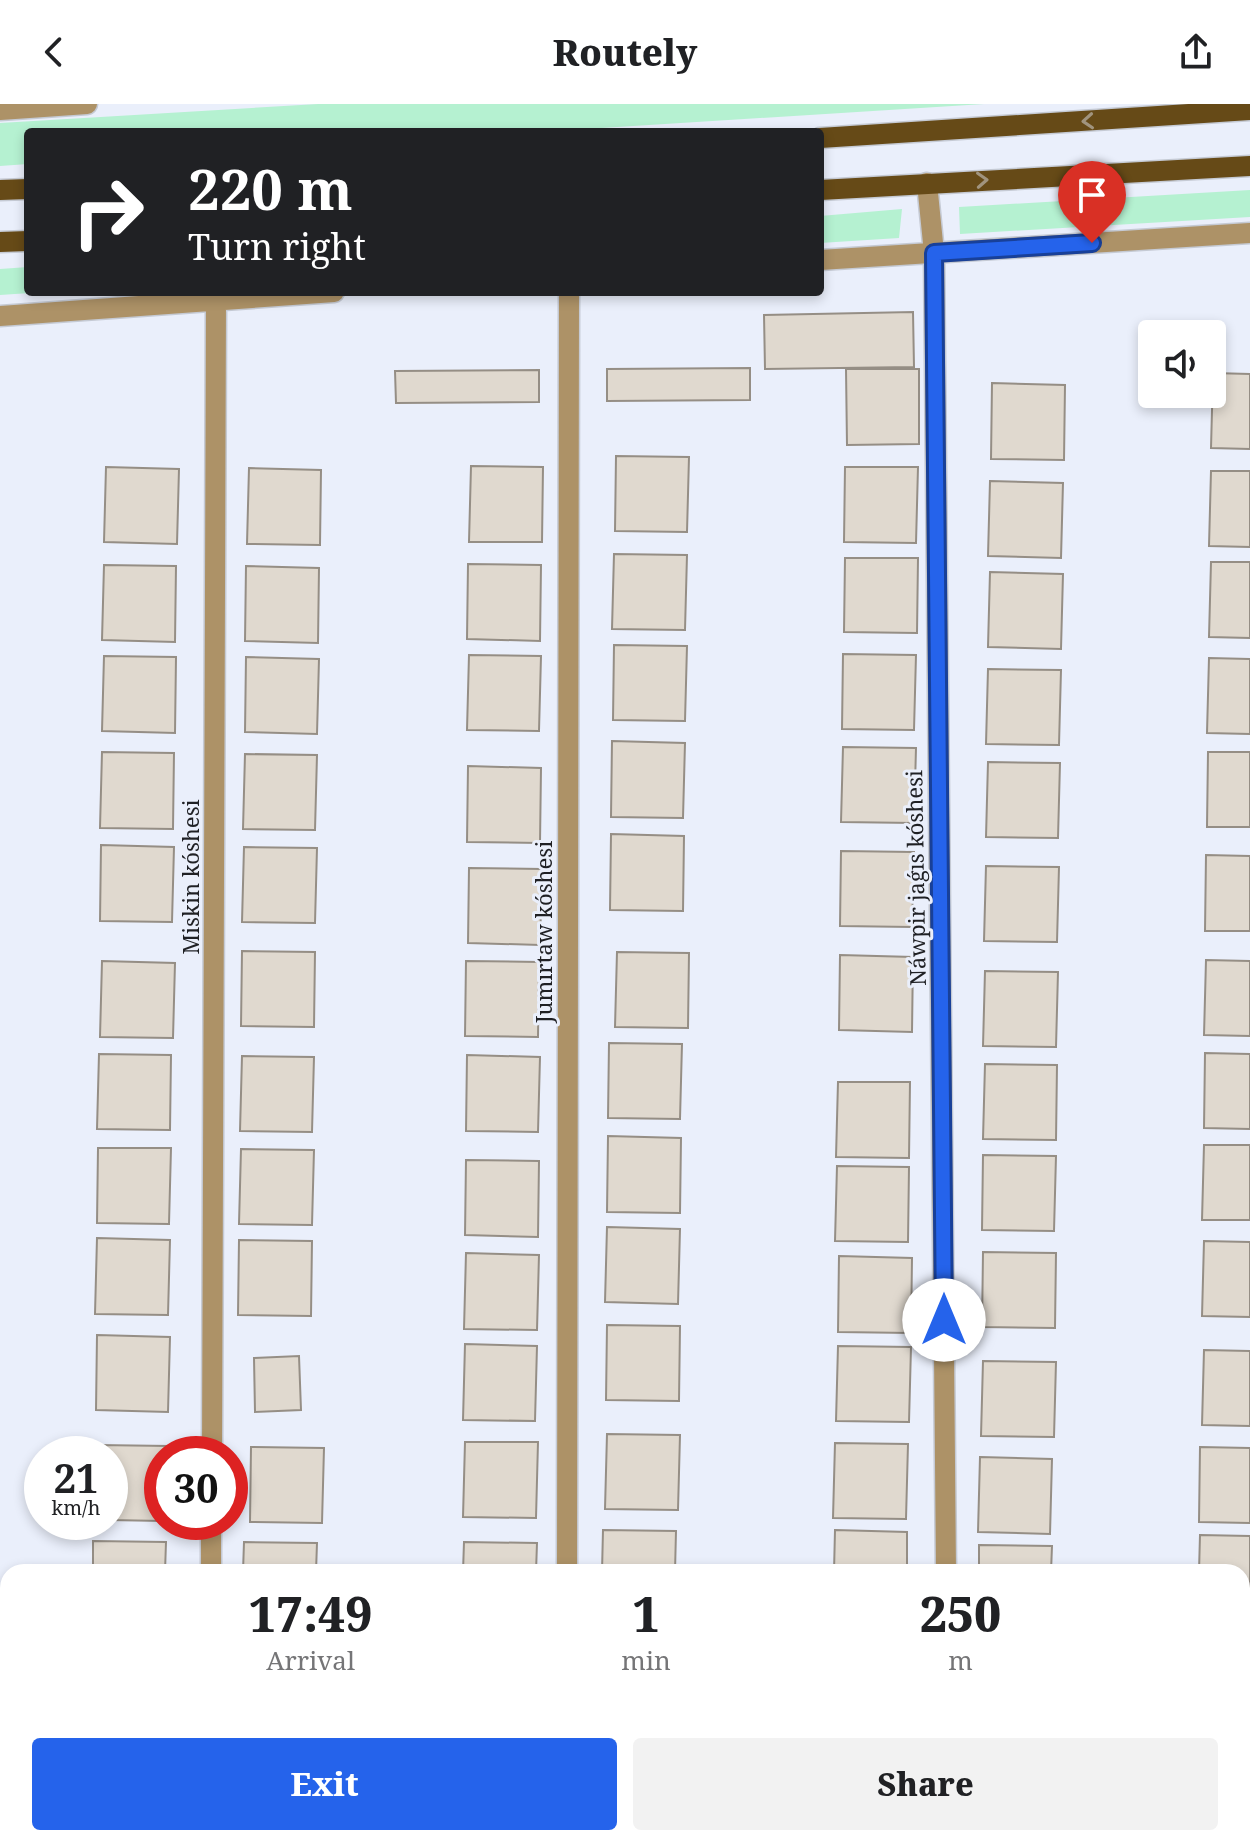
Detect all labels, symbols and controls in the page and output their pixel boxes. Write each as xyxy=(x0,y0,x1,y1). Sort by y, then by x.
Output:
text: Routely xyxy=(553,28,697,77)
icon: back xyxy=(32,30,76,74)
icon: share xyxy=(1174,30,1218,74)
one-way arrow xyxy=(1081,112,1094,129)
text: 220 m xyxy=(188,150,353,226)
icon: right xyxy=(56,160,160,264)
pin xyxy=(1058,161,1126,243)
one-way arrow xyxy=(976,172,989,189)
icon: arrive xyxy=(1070,173,1114,217)
text: Turn right xyxy=(188,222,366,271)
map controls xyxy=(1138,320,1226,408)
button: sound xyxy=(1138,320,1226,408)
street label: Náwpir jaǵıs kóshesi xyxy=(898,770,932,986)
street label: Miskin kóshesi xyxy=(175,799,205,955)
street label: Jumırtaw kóshesi xyxy=(528,841,558,1024)
position arrow xyxy=(902,1278,986,1362)
speed limit sign: 30 xyxy=(144,1436,248,1540)
text: 21 xyxy=(53,1450,99,1505)
text: km/h xyxy=(51,1494,101,1521)
text: 17:49 xyxy=(249,1581,373,1646)
text: 1 xyxy=(632,1581,660,1646)
text: 250 xyxy=(920,1581,1001,1646)
text: Arrival xyxy=(266,1642,355,1678)
text: min xyxy=(621,1642,671,1678)
text: m xyxy=(948,1642,973,1678)
button: Exit xyxy=(32,1738,617,1830)
button: Share xyxy=(633,1738,1218,1830)

